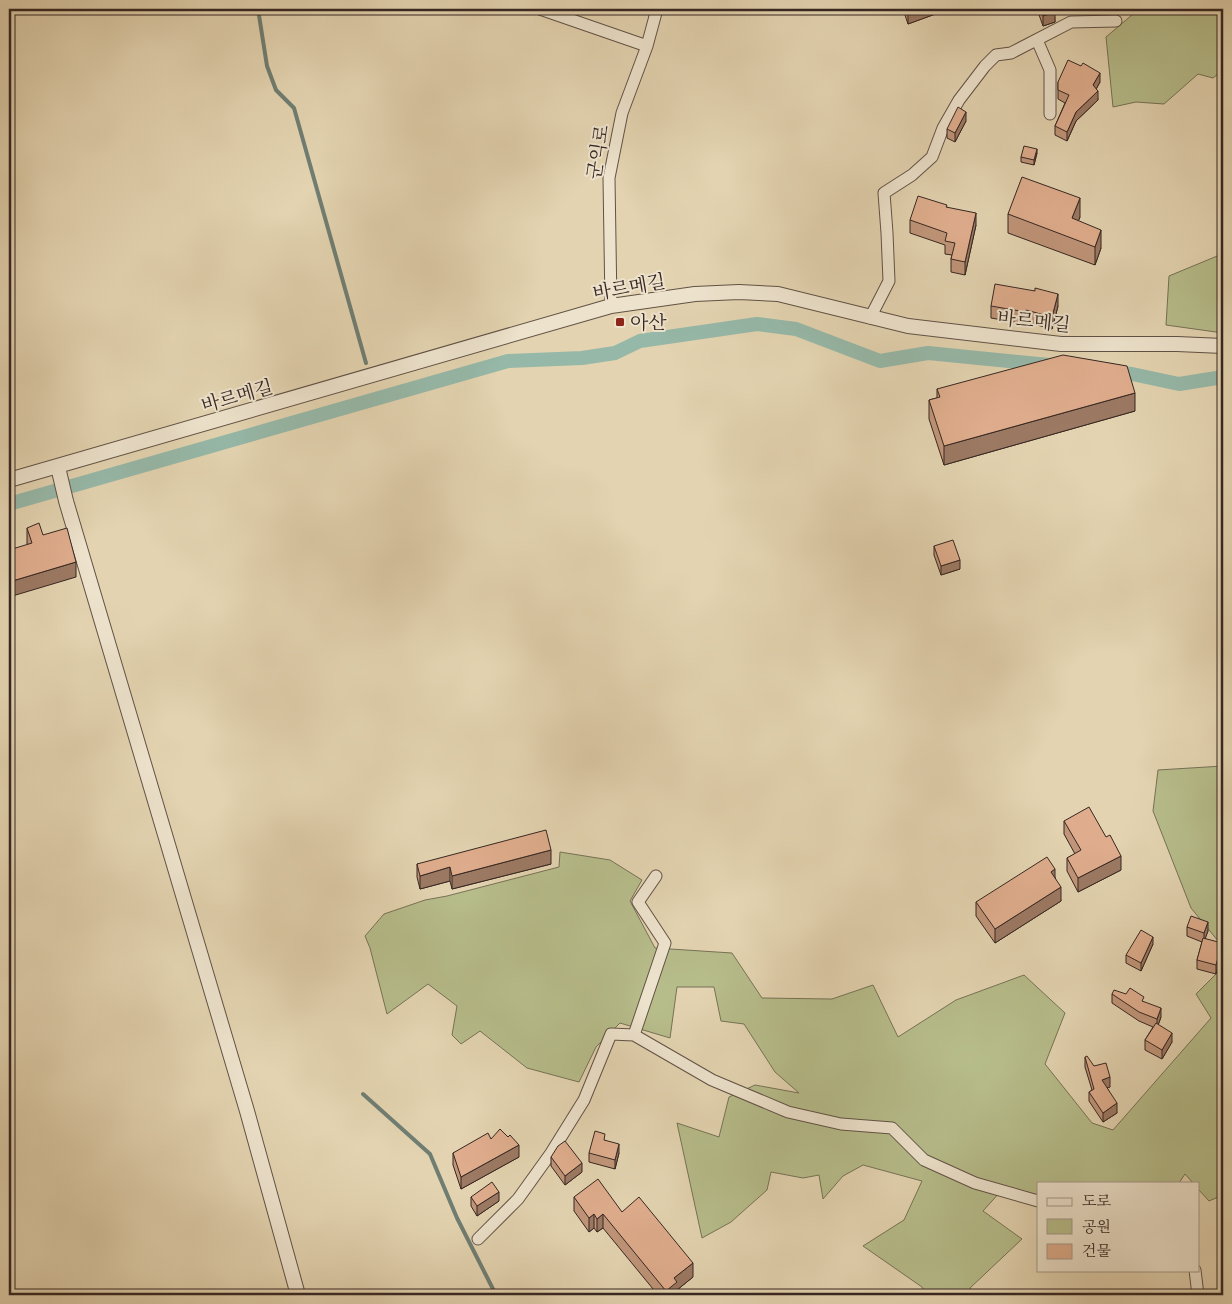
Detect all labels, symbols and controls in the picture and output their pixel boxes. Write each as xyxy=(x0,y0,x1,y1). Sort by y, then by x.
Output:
street label: 군익로 xyxy=(581,123,615,181)
street label: 바르메길 xyxy=(591,268,667,306)
street label: 바르메길 xyxy=(996,305,1072,337)
place label: 아산 xyxy=(630,310,667,335)
marker: 아산 xyxy=(614,316,626,328)
street label: 바르메길 xyxy=(198,374,276,418)
legend xyxy=(1037,1182,1200,1272)
text: 도로 xyxy=(1082,1191,1111,1210)
text: 공원 xyxy=(1082,1217,1111,1236)
text: 건물 xyxy=(1082,1241,1111,1260)

